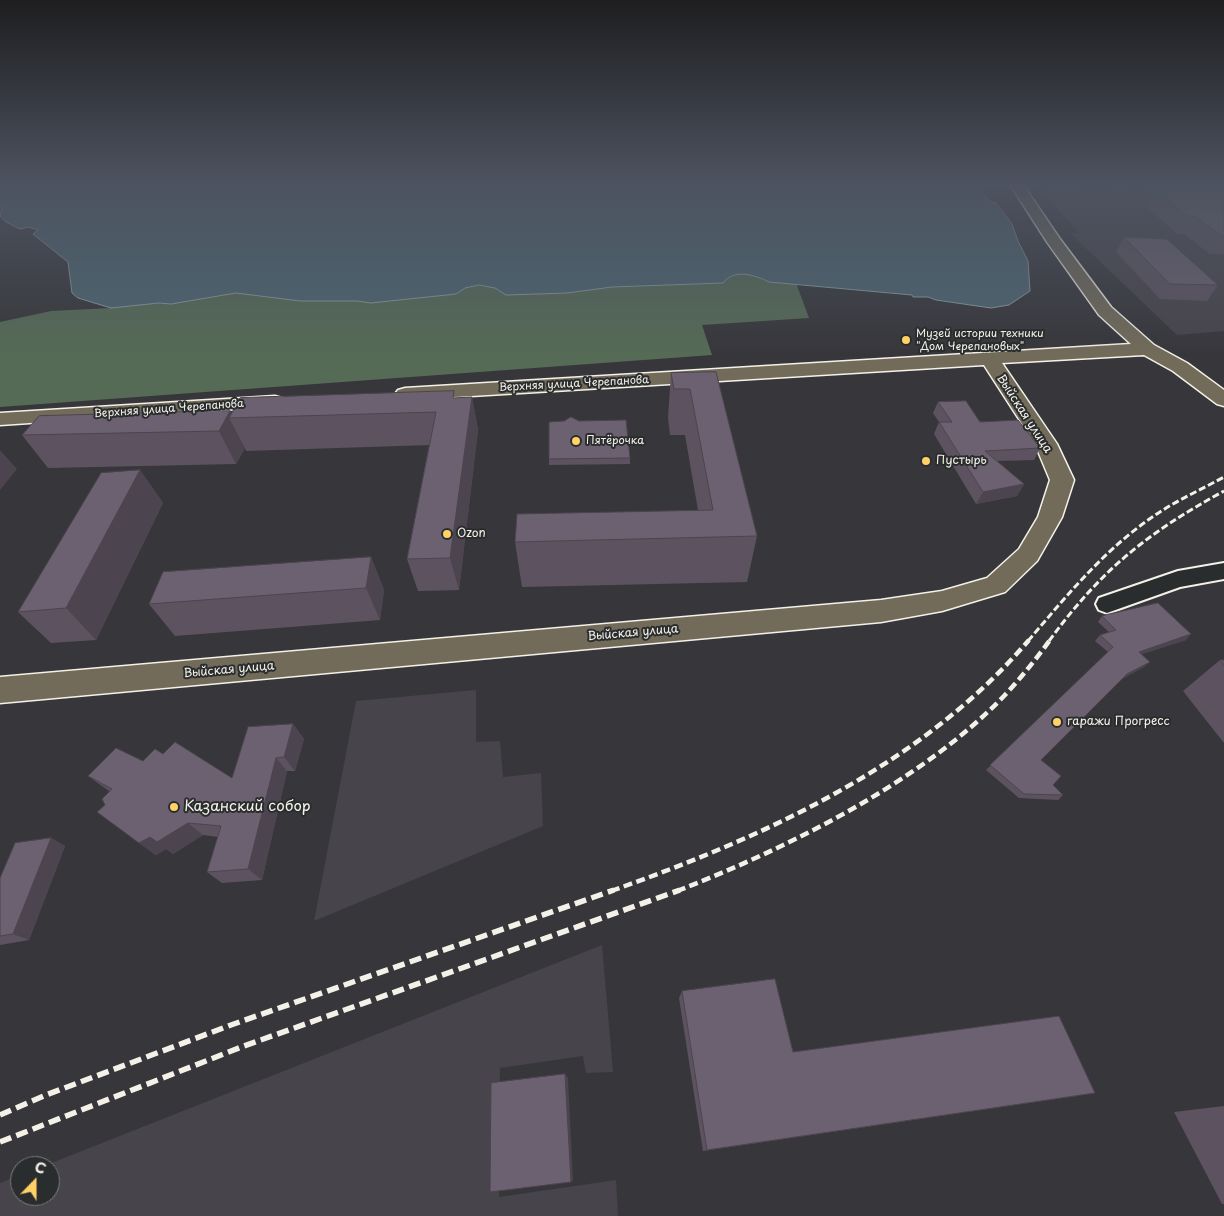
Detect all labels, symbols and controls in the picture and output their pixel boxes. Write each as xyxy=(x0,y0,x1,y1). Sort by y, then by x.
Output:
place label: Музей истории техники "Дом Черепановых" xyxy=(916,327,1044,353)
marker: Музей истории техники "Дом Черепановых" xyxy=(900,334,912,346)
street label: Выйская улица xyxy=(993,372,1055,456)
street label: Верхняя улица Черепанова xyxy=(499,373,649,395)
street label: Верхняя улица Черепанова xyxy=(94,397,244,421)
place label: Пятёрочка xyxy=(586,434,644,448)
marker: Пятёрочка xyxy=(570,435,582,447)
place label: Пустырь xyxy=(936,454,987,468)
marker: Пустырь xyxy=(920,455,932,467)
place label: Ozon xyxy=(457,527,486,541)
marker: Ozon xyxy=(441,528,453,540)
street label: Выйская улица xyxy=(587,622,679,644)
street label: Выйская улица xyxy=(183,659,275,681)
place label: гаражи Прогресс xyxy=(1067,715,1170,729)
marker: гаражи Прогресс xyxy=(1051,716,1063,728)
place label: Казанский собор xyxy=(184,798,311,816)
marker: Казанский собор xyxy=(168,801,180,813)
north arrow xyxy=(10,1156,60,1206)
text: С xyxy=(32,1156,49,1179)

